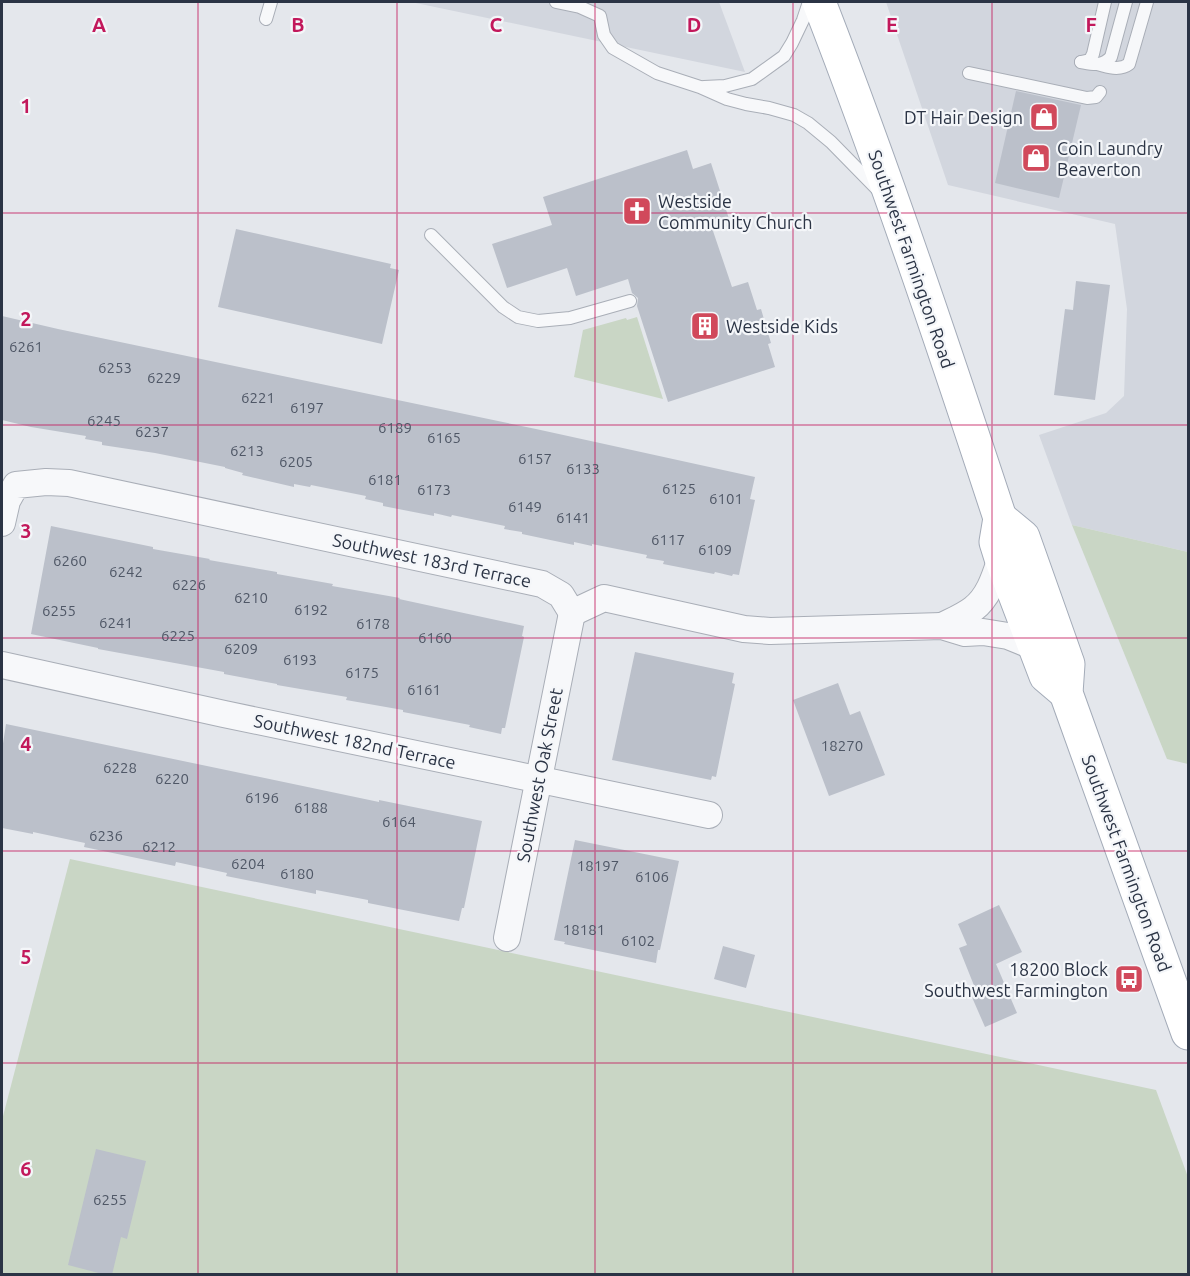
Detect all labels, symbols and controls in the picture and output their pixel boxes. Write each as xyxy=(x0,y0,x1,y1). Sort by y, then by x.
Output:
text: A xyxy=(92,13,106,36)
text: B xyxy=(291,13,305,36)
text: C xyxy=(490,13,503,36)
text: D xyxy=(687,13,701,36)
text: E xyxy=(886,13,898,36)
text: F xyxy=(1085,13,1097,36)
text: 1 xyxy=(20,94,32,117)
shop icon: DT Hair Design xyxy=(1028,101,1060,133)
place label: DT Hair Design xyxy=(904,107,1023,127)
place label: Coin Laundry Beaverton xyxy=(1057,138,1163,179)
shop icon: Coin Laundry Beaverton xyxy=(1020,142,1052,174)
street label: Southwest Farmington Road xyxy=(865,147,959,371)
place label: Westside Community Church xyxy=(658,191,812,232)
church icon: Westside Community Church xyxy=(621,195,653,227)
text: 2 xyxy=(20,307,32,330)
building icon: Westside Kids xyxy=(689,310,721,342)
place label: Westside Kids xyxy=(726,316,838,336)
house number: 6261 xyxy=(9,338,43,355)
house number: 6253 xyxy=(98,359,132,376)
house number: 6229 xyxy=(147,369,181,386)
house number: 6221 xyxy=(241,389,275,406)
house number: 6197 xyxy=(290,399,324,416)
house number: 6245 xyxy=(87,412,121,429)
house number: 6189 xyxy=(378,419,412,436)
house number: 6237 xyxy=(135,423,169,440)
house number: 6165 xyxy=(427,429,461,446)
house number: 6213 xyxy=(230,442,264,459)
house number: 6157 xyxy=(518,450,552,467)
house number: 6205 xyxy=(279,453,313,470)
house number: 6133 xyxy=(566,460,600,477)
house number: 6181 xyxy=(368,471,402,488)
house number: 6125 xyxy=(662,480,696,497)
house number: 6173 xyxy=(417,481,451,498)
house number: 6101 xyxy=(709,490,743,507)
house number: 6149 xyxy=(508,498,542,515)
house number: 6141 xyxy=(556,509,590,526)
text: 3 xyxy=(20,519,32,542)
street label: Southwest 183rd Terrace xyxy=(331,529,533,591)
house number: 6117 xyxy=(651,531,685,548)
house number: 6109 xyxy=(698,541,732,558)
house number: 6260 xyxy=(53,552,87,569)
house number: 6242 xyxy=(109,563,143,580)
house number: 6226 xyxy=(172,576,206,593)
house number: 6210 xyxy=(234,589,268,606)
house number: 6192 xyxy=(294,601,328,618)
house number: 6255 xyxy=(42,602,76,619)
house number: 6241 xyxy=(99,614,133,631)
house number: 6178 xyxy=(356,615,390,632)
house number: 6225 xyxy=(161,627,195,644)
house number: 6160 xyxy=(418,629,452,646)
house number: 6209 xyxy=(224,640,258,657)
house number: 6193 xyxy=(283,651,317,668)
house number: 6175 xyxy=(345,664,379,681)
house number: 6161 xyxy=(407,681,441,698)
street label: Southwest Oak Street xyxy=(512,686,566,864)
street label: Southwest 182nd Terrace xyxy=(252,710,458,772)
text: 4 xyxy=(20,732,32,755)
house number: 18270 xyxy=(821,737,863,754)
street label: Southwest Farmington Road xyxy=(1078,752,1176,974)
house number: 6228 xyxy=(103,759,137,776)
house number: 6220 xyxy=(155,770,189,787)
house number: 6196 xyxy=(245,789,279,806)
house number: 6188 xyxy=(294,799,328,816)
house number: 6164 xyxy=(382,813,416,830)
house number: 6236 xyxy=(89,827,123,844)
house number: 6212 xyxy=(142,838,176,855)
house number: 6204 xyxy=(231,855,265,872)
house number: 18197 xyxy=(577,857,619,874)
house number: 6180 xyxy=(280,865,314,882)
house number: 6106 xyxy=(635,868,669,885)
house number: 18181 xyxy=(563,921,605,938)
house number: 6102 xyxy=(621,932,655,949)
text: 5 xyxy=(20,945,32,968)
place label: 18200 Block Southwest Farmington xyxy=(924,959,1108,1000)
bus stop icon: 18200 Block Southwest Farmington xyxy=(1113,963,1145,995)
text: 6 xyxy=(20,1157,32,1180)
house number: 6255 xyxy=(93,1191,127,1208)

